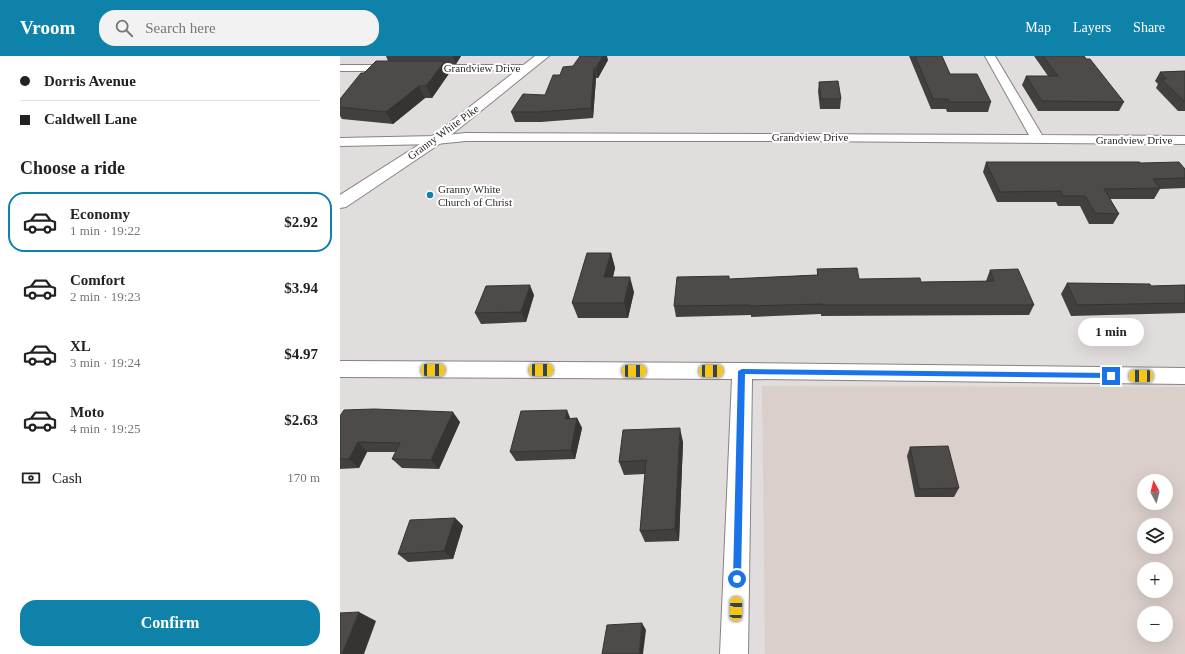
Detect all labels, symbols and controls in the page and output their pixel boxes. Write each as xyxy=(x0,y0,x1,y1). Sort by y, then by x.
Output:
search box xyxy=(99,10,379,46)
text: Vroom xyxy=(20,17,75,38)
icon: search xyxy=(113,17,135,39)
text: Search here xyxy=(145,20,216,36)
text: Map xyxy=(1025,20,1051,35)
text: Layers xyxy=(1073,20,1111,35)
text: Share xyxy=(1133,20,1165,35)
street label: Grandview Drive xyxy=(444,62,520,74)
text: Dorris Avenue xyxy=(44,73,136,89)
street label: Granny White Pike xyxy=(405,102,481,162)
text: Caldwell Lane xyxy=(44,111,137,127)
street label: Grandview Drive xyxy=(772,131,848,143)
street label: Grandview Drive xyxy=(1096,134,1172,146)
text: Choose a ride xyxy=(20,158,125,178)
place label: Granny White Church of Christ xyxy=(438,183,512,208)
marker: Granny White Church of Christ xyxy=(425,190,435,200)
icon: car xyxy=(22,204,58,240)
text: Economy xyxy=(70,206,130,222)
text: $2.92 xyxy=(284,214,318,230)
text: 1 min · 19:22 xyxy=(70,223,140,238)
icon: car xyxy=(22,270,58,306)
text: Comfort xyxy=(70,272,125,288)
text: $3.94 xyxy=(284,280,318,296)
text: 2 min · 19:23 xyxy=(70,289,140,304)
callout: 1 min xyxy=(1078,318,1144,346)
text: 1 min xyxy=(1095,324,1127,339)
icon: car xyxy=(22,336,58,372)
text: XL xyxy=(70,338,91,354)
text: $4.97 xyxy=(284,346,318,362)
text: 3 min · 19:24 xyxy=(70,355,140,370)
car xyxy=(421,364,445,376)
car xyxy=(529,364,553,376)
car xyxy=(622,365,646,377)
car xyxy=(699,365,723,377)
route end xyxy=(1102,367,1120,385)
car xyxy=(1129,370,1153,382)
icon: car xyxy=(22,402,58,438)
text: Moto xyxy=(70,404,104,420)
text: $2.63 xyxy=(284,412,318,428)
text: 4 min · 19:25 xyxy=(70,421,140,436)
icon: cash xyxy=(20,467,42,489)
text: Cash xyxy=(52,470,82,486)
text: 170 m xyxy=(287,470,320,485)
north arrow xyxy=(1137,474,1173,510)
map controls xyxy=(1137,474,1173,642)
button: layers xyxy=(1137,518,1173,554)
button: + xyxy=(1137,562,1173,598)
route start xyxy=(728,570,746,588)
car xyxy=(730,597,742,621)
button: Confirm xyxy=(20,600,320,646)
button: − xyxy=(1137,606,1173,642)

